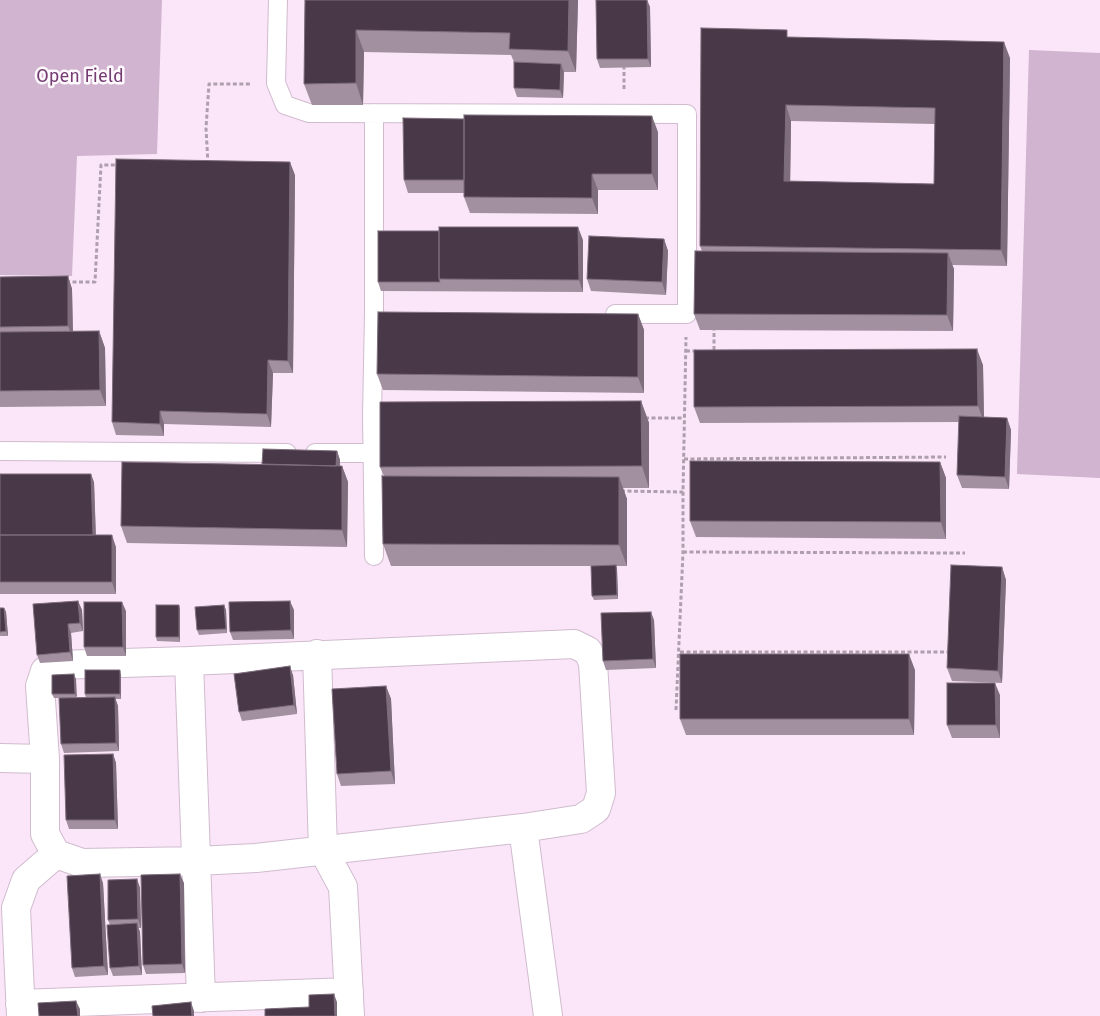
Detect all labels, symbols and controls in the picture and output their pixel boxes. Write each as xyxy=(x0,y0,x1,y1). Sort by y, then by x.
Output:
park label: Open Field xyxy=(36,66,124,88)

